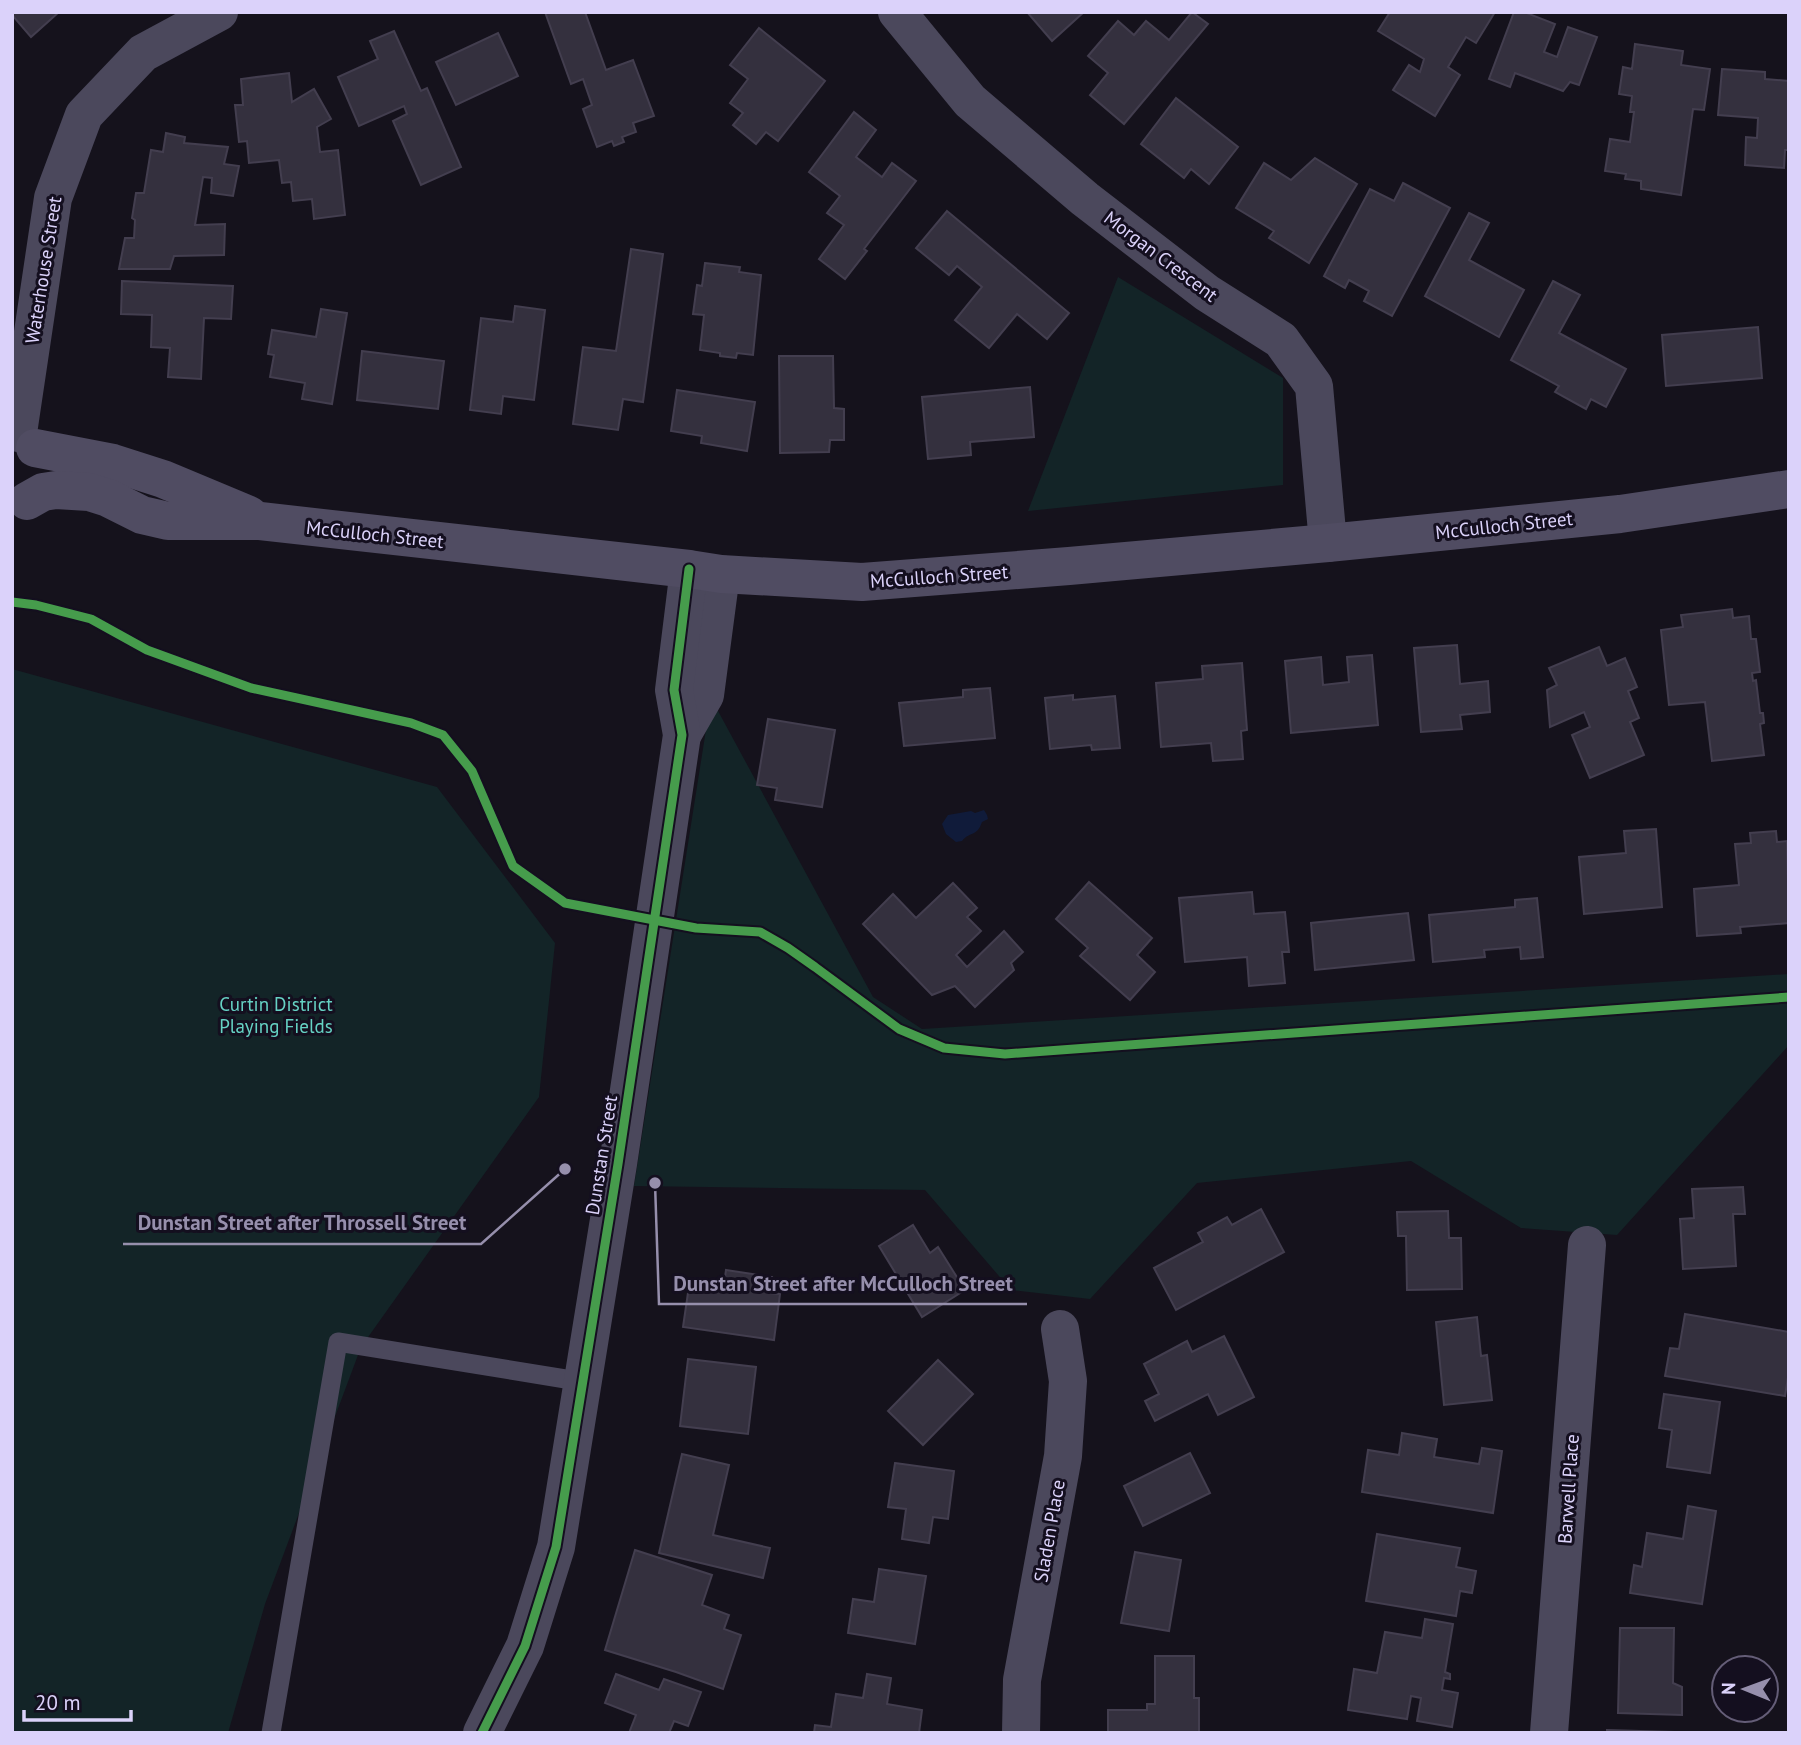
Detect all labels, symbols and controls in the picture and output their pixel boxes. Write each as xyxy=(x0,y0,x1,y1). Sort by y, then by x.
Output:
street label: Waterhouse Street xyxy=(20,194,67,345)
street label: Morgan Crescent xyxy=(1099,205,1223,307)
street label: McCulloch Street xyxy=(1434,506,1575,544)
street label: McCulloch Street xyxy=(305,515,446,553)
street label: McCulloch Street xyxy=(869,559,1009,593)
park label: Curtin District Playing Fields xyxy=(219,992,333,1038)
street label: Dunstan Street xyxy=(580,1093,622,1217)
callout: Dunstan Street after Throssell Street xyxy=(123,1202,481,1244)
text: Dunstan Street after Throssell Street xyxy=(138,1209,467,1236)
callout: Dunstan Street after McCulloch Street xyxy=(659,1262,1027,1304)
text: Dunstan Street after McCulloch Street xyxy=(673,1270,1013,1297)
street label: Barwell Place xyxy=(1552,1433,1584,1545)
street label: Sladen Place xyxy=(1028,1478,1070,1584)
north arrow xyxy=(1710,1654,1780,1724)
scale bar xyxy=(24,1678,131,1722)
text: N xyxy=(1716,1682,1740,1695)
text: 20 m xyxy=(35,1689,81,1716)

